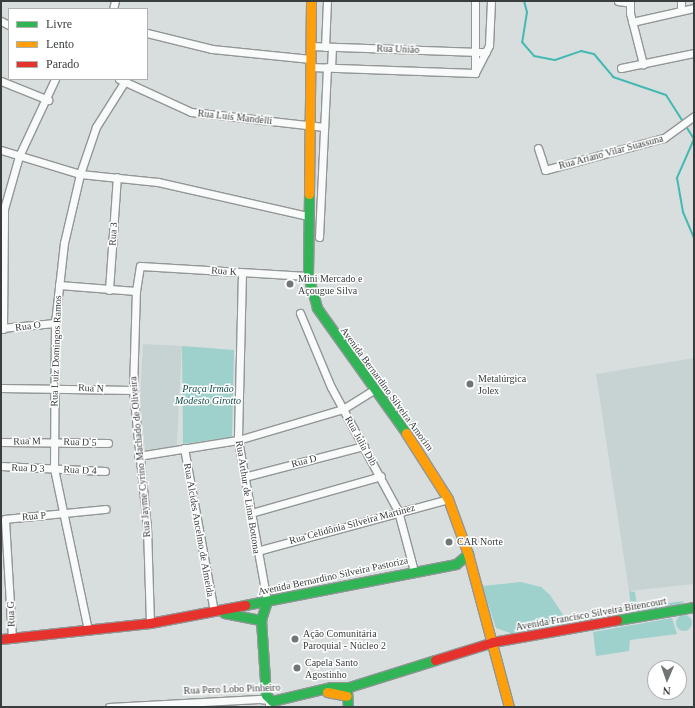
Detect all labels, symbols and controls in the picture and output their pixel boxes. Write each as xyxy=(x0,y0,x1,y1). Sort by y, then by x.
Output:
legend xyxy=(8,8,148,80)
text: Livre xyxy=(46,17,72,31)
text: Lento xyxy=(46,37,74,51)
street label: Rua União xyxy=(376,42,420,56)
text: Parado xyxy=(46,57,79,71)
street label: Rua Luís Mandelli xyxy=(197,107,273,127)
street label: Rua Ariano Vilar Suassuna xyxy=(557,132,665,172)
street label: Rua 3 xyxy=(106,222,120,246)
street label: Rua K xyxy=(211,264,237,278)
place label: Mini Mercado e Açougue Silva xyxy=(298,272,362,296)
marker: Mini Mercado e Açougue Silva xyxy=(285,279,295,289)
street label: Rua Luiz Domingos Ramos xyxy=(48,295,64,407)
street label: Rua O xyxy=(14,318,42,334)
street label: Avenida Bernardino Silveira Amorim xyxy=(338,325,436,453)
place label: Metalúrgica Jolex xyxy=(478,372,526,396)
street label: Rua Jayme Cyrino Machado de Oliveira xyxy=(127,376,153,538)
marker: Metalúrgica Jolex xyxy=(465,379,475,389)
street label: Rua N xyxy=(78,381,104,395)
park label: Praça Irmão Modesto Girotto xyxy=(175,382,241,406)
street label: Rua Julia Dib xyxy=(342,414,380,468)
street label: Rua M xyxy=(13,435,41,447)
street label: Rua D 5 xyxy=(63,435,97,449)
street label: Rua Arthur de Lima Bottona xyxy=(233,439,263,555)
street label: Rua D xyxy=(290,452,318,470)
street label: Rua D 3 xyxy=(11,461,45,475)
street label: Rua Alcides Ancelmo de Almeida xyxy=(181,461,217,599)
street label: Rua D 4 xyxy=(63,463,97,477)
street label: Rua Celidônia Silveira Martinez xyxy=(288,501,416,547)
street label: Rua P xyxy=(21,509,47,523)
place label: CAR Norte xyxy=(457,536,503,548)
marker: CAR Norte xyxy=(444,537,454,547)
street label: Avenida Bernardino Silveira Pastoriza xyxy=(257,554,409,598)
street label: Avenida Francisco Silveira Bitencourt xyxy=(515,595,667,633)
street label: Rua G xyxy=(5,601,17,627)
place label: Ação Comunitária Paroquial - Núcleo 2 xyxy=(303,627,386,650)
marker: Ação Comunitária Paroquial - Núcleo 2 xyxy=(290,634,300,644)
place label: Capela Santo Agostinho xyxy=(305,656,358,680)
north arrow xyxy=(647,660,687,700)
marker: Capela Santo Agostinho xyxy=(292,663,302,673)
street label: Rua Pero Lobo Pinheiro xyxy=(183,681,281,697)
text: N xyxy=(662,685,671,697)

